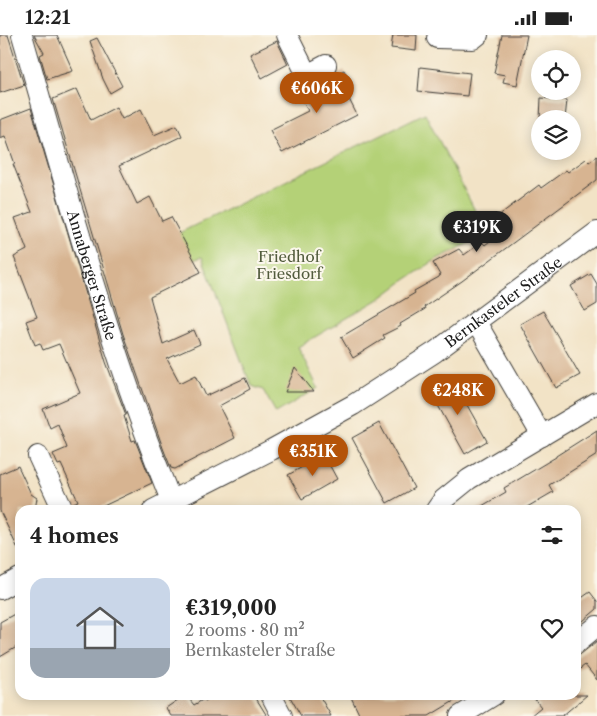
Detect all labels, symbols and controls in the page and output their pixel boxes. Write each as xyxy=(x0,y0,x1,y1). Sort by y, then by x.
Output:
text: 12:21 xyxy=(25,6,70,29)
map controls xyxy=(531,50,581,160)
button: locate xyxy=(531,50,581,100)
pin: €606K xyxy=(282,71,352,114)
text: €606K xyxy=(291,78,343,98)
button: layers xyxy=(531,110,581,160)
street label: Annaberger Straße xyxy=(63,207,121,342)
pin: €319K xyxy=(442,211,512,253)
text: €319K xyxy=(453,217,501,237)
park label: Friedhof Friesdorf xyxy=(256,247,323,283)
street label: Bernkasteler Straße xyxy=(440,252,565,351)
pin: €248K xyxy=(423,373,493,416)
text: €248K xyxy=(432,380,484,400)
pin: €351K xyxy=(278,435,348,477)
text: €351K xyxy=(289,441,337,461)
icon: filters xyxy=(538,521,566,549)
text: 4 homes xyxy=(30,523,119,548)
text: €319,000 xyxy=(185,595,277,620)
icon: home xyxy=(70,598,130,658)
icon: heart xyxy=(538,614,566,642)
text: 2 rooms · 80 m² xyxy=(185,620,305,640)
text: Bernkasteler Straße xyxy=(185,640,336,660)

